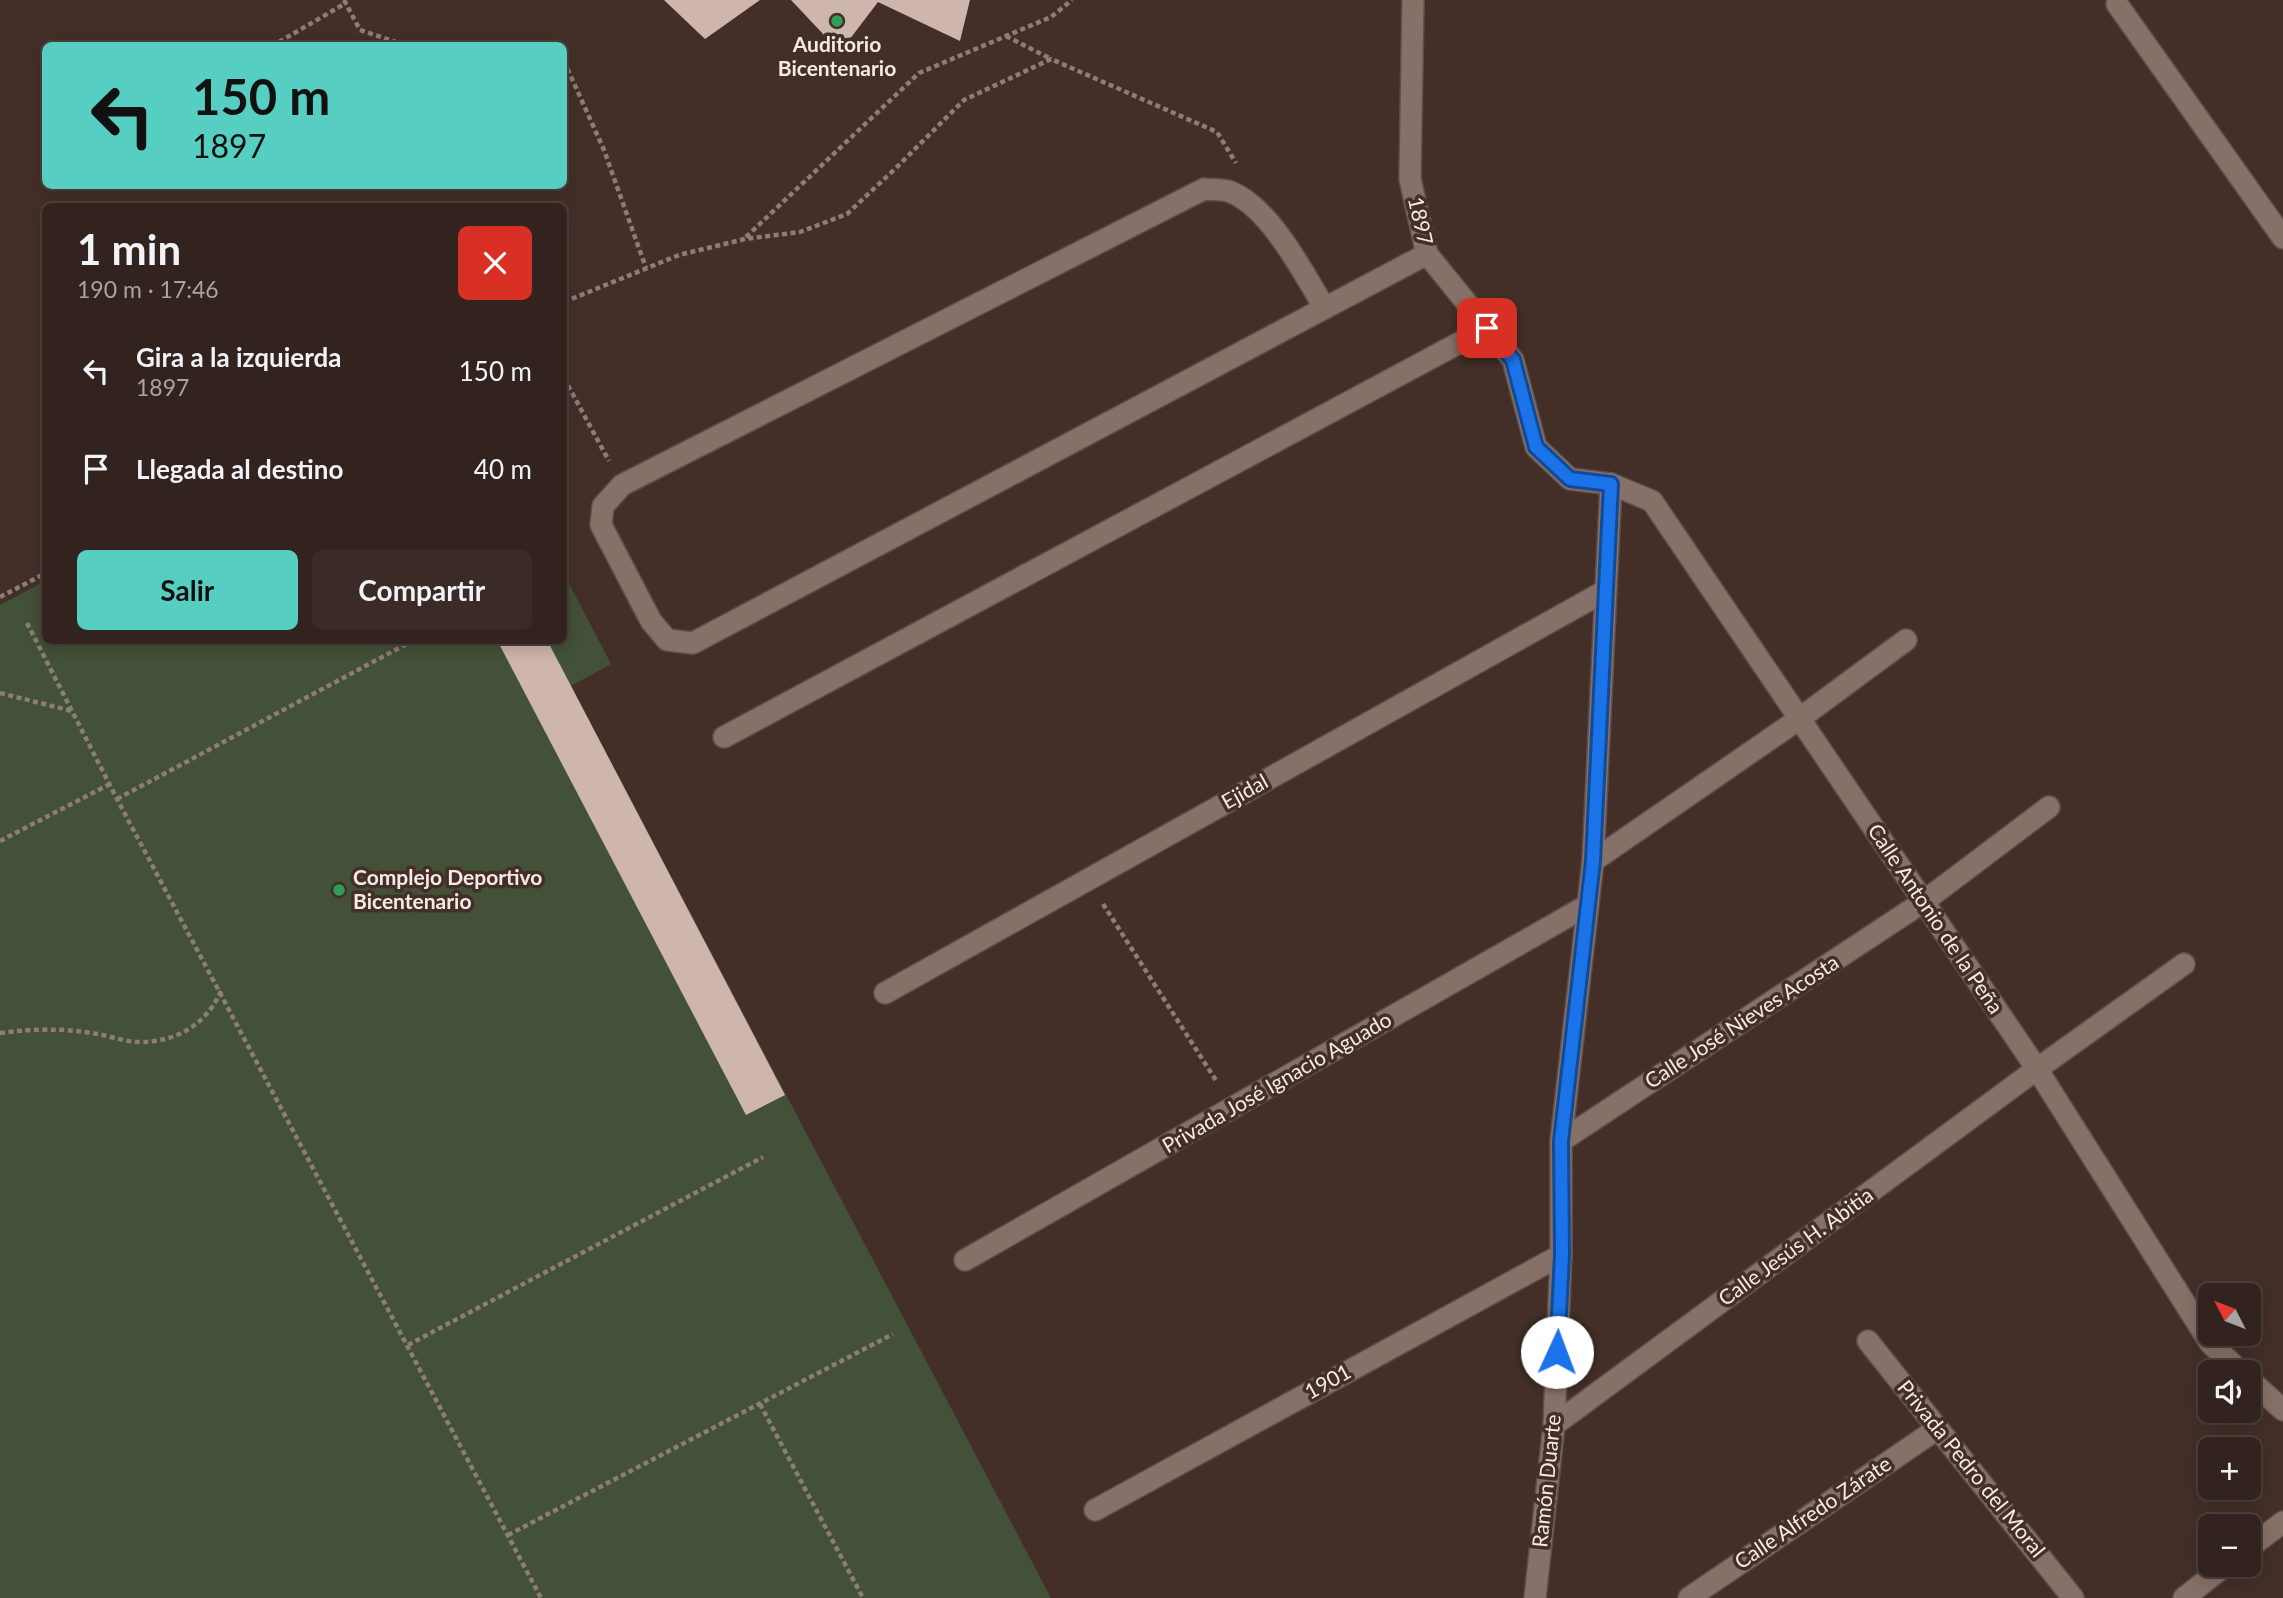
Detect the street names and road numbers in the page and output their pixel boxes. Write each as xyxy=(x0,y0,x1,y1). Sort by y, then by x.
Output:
street label: 1897 xyxy=(1404,194,1439,247)
street label: Ejidal xyxy=(1217,768,1272,814)
street label: Calle Antonio de la Peña xyxy=(1863,818,2009,1018)
street label: Calle José Nieves Acosta xyxy=(1640,949,1843,1093)
street label: Privada José Ignacio Aguado xyxy=(1157,1006,1395,1158)
street label: Calle Jesús H. Abitia xyxy=(1713,1181,1877,1310)
street label: 1901 xyxy=(1300,1358,1355,1403)
street label: Privada Pedro del Moral xyxy=(1893,1375,2051,1562)
street label: Ramón Duarte xyxy=(1526,1413,1565,1549)
street label: Calle Alfredo Zárate xyxy=(1729,1450,1895,1573)

